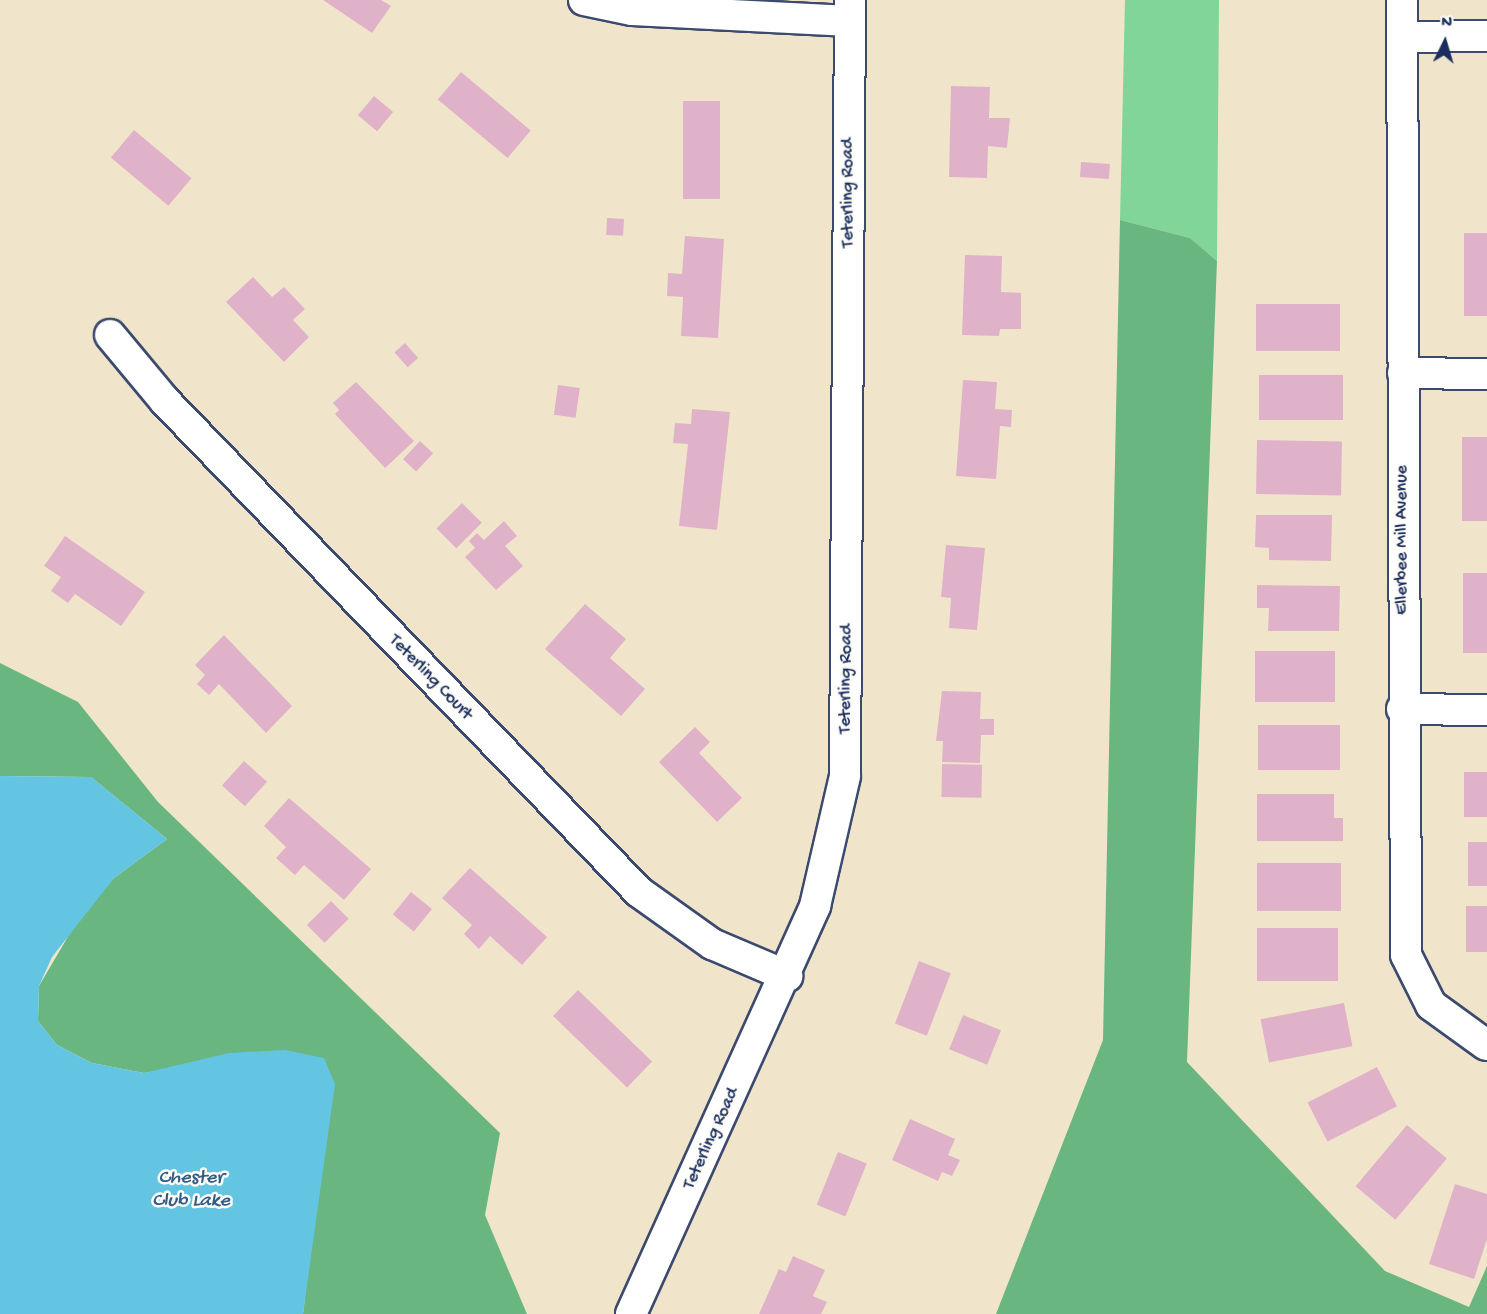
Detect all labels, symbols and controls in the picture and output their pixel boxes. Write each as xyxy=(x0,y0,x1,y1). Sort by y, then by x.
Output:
north arrow xyxy=(1415,12,1475,72)
text: N xyxy=(1441,14,1453,33)
street label: Teterling Road xyxy=(838,138,860,248)
street label: Ellerbee Mill Avenue xyxy=(1392,465,1414,615)
street label: Teterling Road xyxy=(835,624,859,734)
street label: Teterling Court xyxy=(384,630,476,726)
street label: Teterling Road xyxy=(679,1085,745,1193)
water label: Chester Club Lake xyxy=(152,1167,230,1214)

